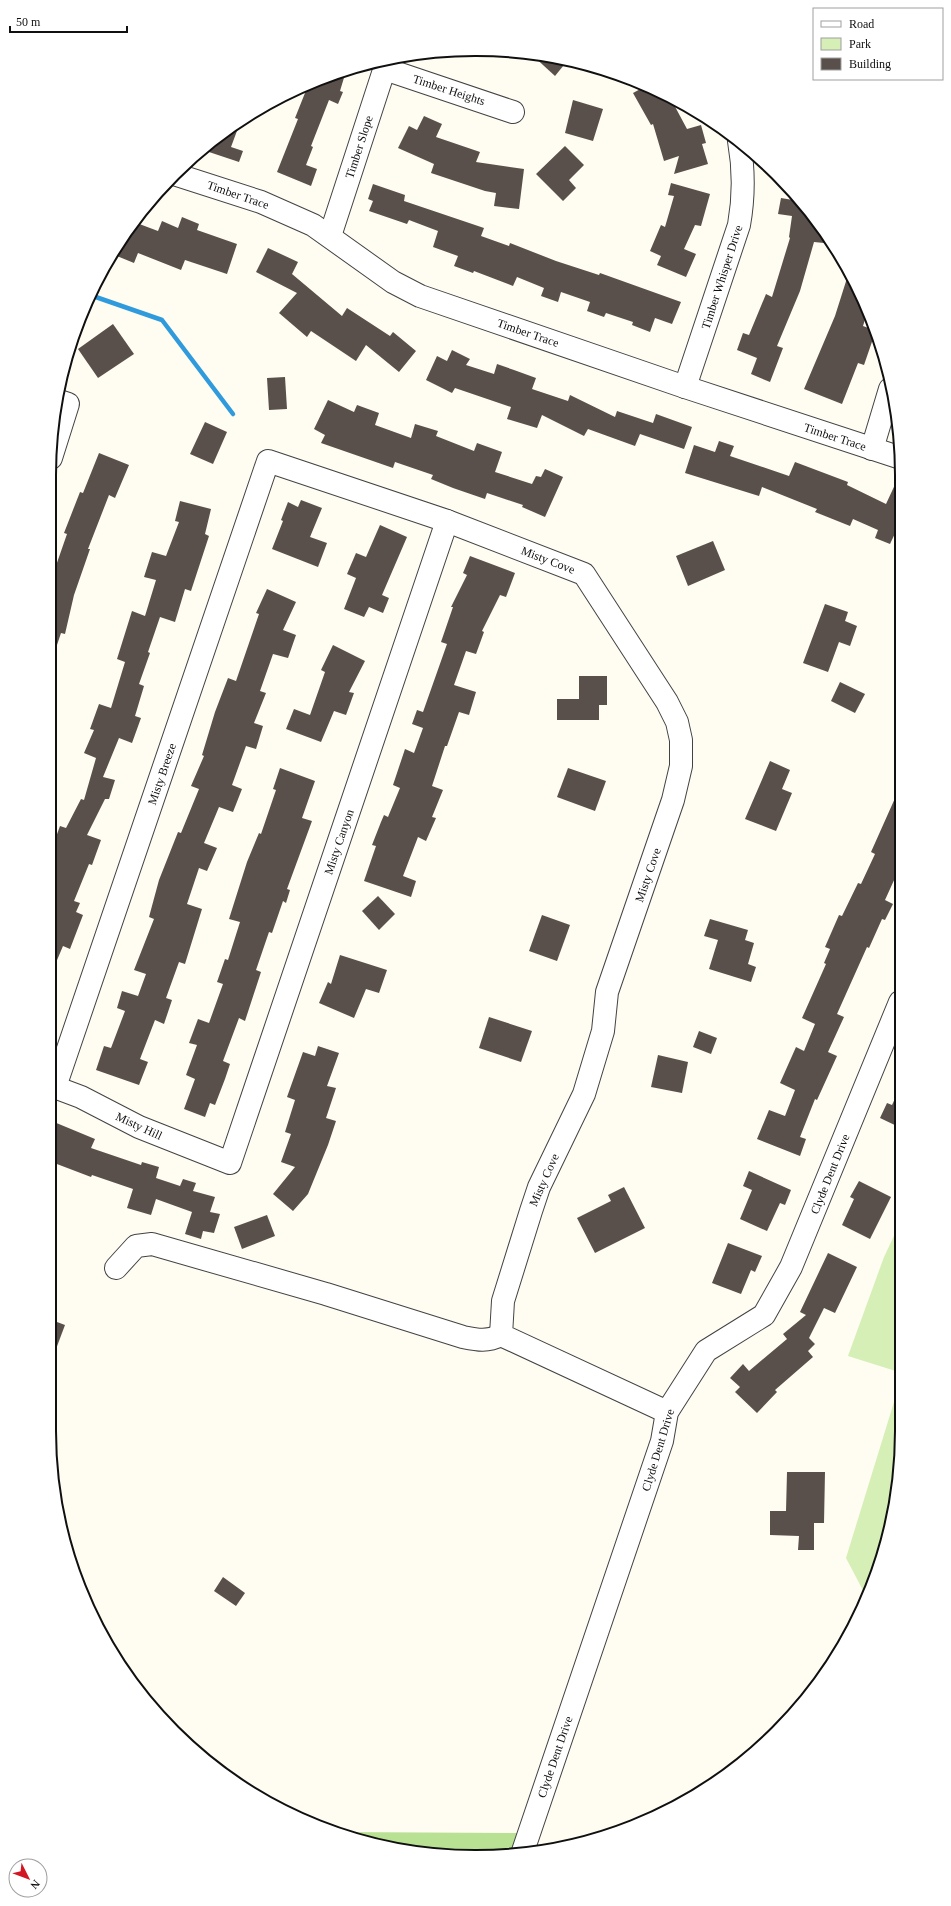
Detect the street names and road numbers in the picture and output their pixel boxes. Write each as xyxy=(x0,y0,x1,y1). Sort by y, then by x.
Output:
street label: Timber Heights xyxy=(411,72,487,108)
street label: Timber Slope xyxy=(342,114,376,180)
street label: Timber Trace xyxy=(205,178,271,212)
street label: Timber Whisper Drive xyxy=(699,223,745,331)
street label: Timber Trace xyxy=(495,316,561,350)
street label: Timber Trace xyxy=(802,420,868,454)
street label: Misty Cove xyxy=(519,543,577,577)
street label: Misty Breeze xyxy=(145,741,179,807)
street label: Misty Canyon xyxy=(321,807,357,877)
street label: Misty Cove xyxy=(632,846,664,904)
street label: Misty Hill xyxy=(114,1109,165,1143)
street label: Clyde Dent Drive xyxy=(808,1132,852,1216)
street label: Misty Cove xyxy=(526,1151,562,1209)
street label: Clyde Dent Drive xyxy=(639,1407,677,1493)
street label: Clyde Dent Drive xyxy=(534,1714,576,1800)

